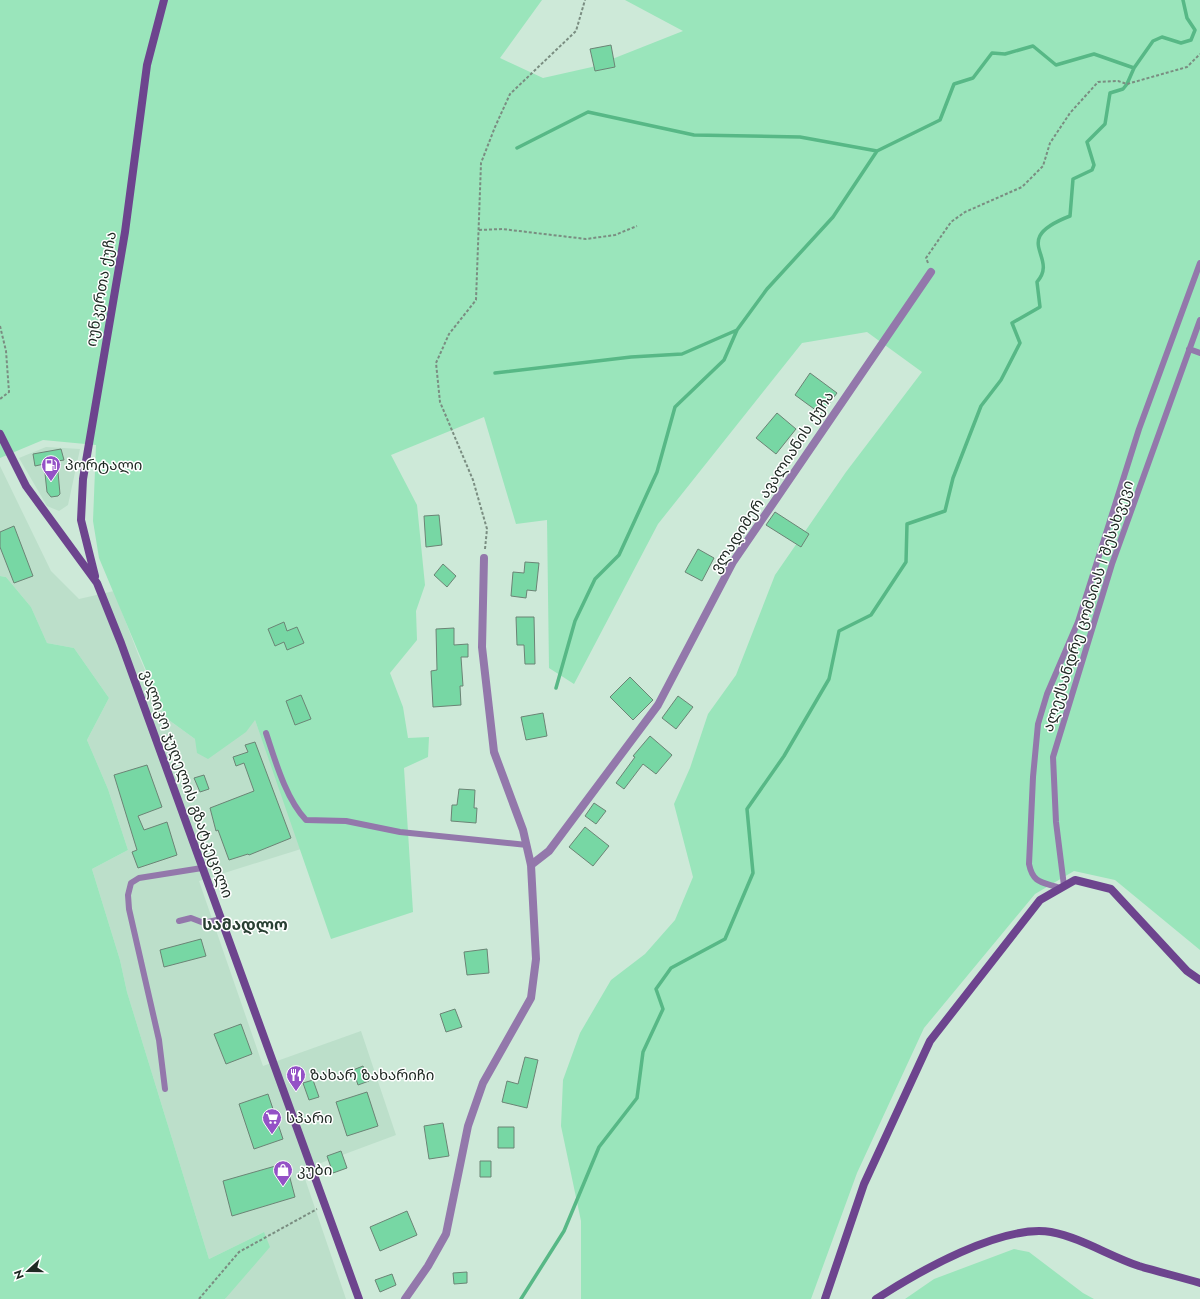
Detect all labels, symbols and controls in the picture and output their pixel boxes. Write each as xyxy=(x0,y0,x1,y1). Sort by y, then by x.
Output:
street label: იუნკერთა ქუჩა xyxy=(80,230,122,348)
street label: ვლადიმერ ავალიანის ქუჩა xyxy=(705,387,839,577)
fuel station icon: პორტალი xyxy=(40,454,62,482)
place label: პორტალი xyxy=(65,454,142,476)
street label: ალექსანდრე ცომაიას I შესახვევი xyxy=(1037,477,1139,735)
street label: ვალიკო ჯუღელის გზატკეცილი xyxy=(135,667,239,901)
district label: სამადლო xyxy=(202,913,288,936)
restaurant icon: ზახარ ზახარიჩი xyxy=(285,1064,307,1092)
place label: ზახარ ზახარიჩი xyxy=(310,1064,434,1086)
supermarket icon: სპარი xyxy=(261,1107,283,1135)
place label: სპარი xyxy=(286,1107,333,1129)
shop icon: კუბი xyxy=(272,1159,294,1187)
place label: კუბი xyxy=(297,1159,332,1181)
north arrow xyxy=(8,1251,48,1291)
text: N xyxy=(10,1268,28,1282)

